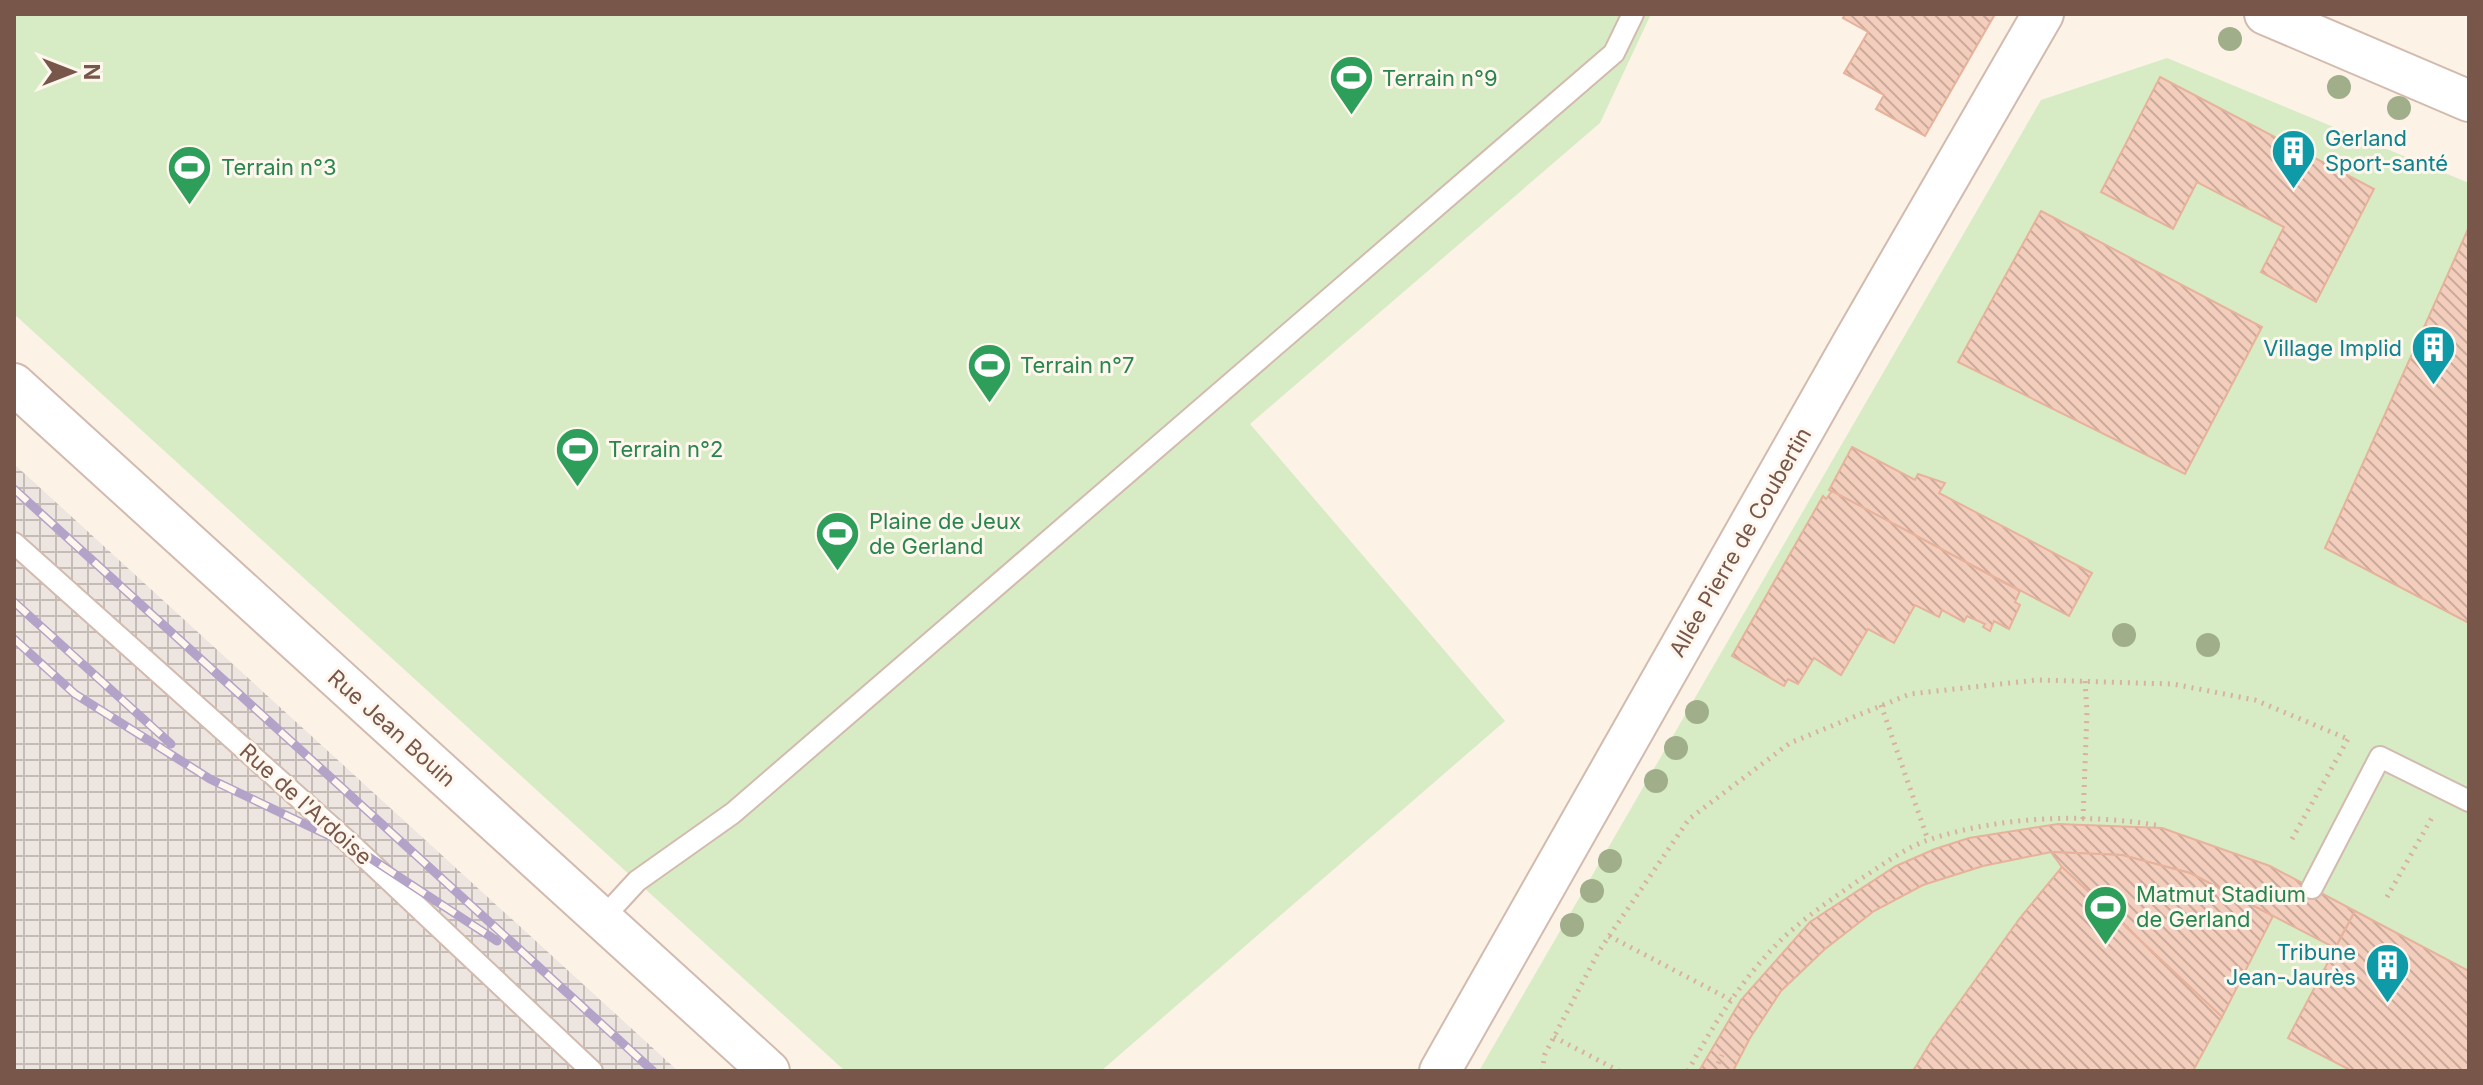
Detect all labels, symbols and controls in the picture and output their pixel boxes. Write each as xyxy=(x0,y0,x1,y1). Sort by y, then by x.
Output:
north arrow xyxy=(32,32,112,112)
sports icon: Terrain n°9 xyxy=(1327,54,1375,117)
text: N xyxy=(79,64,105,80)
place label: Terrain n°9 xyxy=(1382,65,1498,91)
place label: Gerland Sport-santé xyxy=(2325,125,2448,176)
building icon: Gerland Sport-santé xyxy=(2270,127,2318,190)
sports icon: Terrain n°3 xyxy=(166,143,214,206)
place label: Terrain n°3 xyxy=(221,154,337,180)
building icon: Village Implid xyxy=(2409,324,2457,387)
place label: Village Implid xyxy=(2263,335,2402,361)
sports icon: Terrain n°7 xyxy=(965,341,1013,404)
place label: Terrain n°7 xyxy=(1020,352,1135,378)
street label: Allée Pierre de Coubertin xyxy=(1664,423,1816,661)
sports icon: Terrain n°2 xyxy=(553,425,601,488)
place label: Terrain n°2 xyxy=(608,436,724,462)
place label: Plaine de Jeux de Gerland xyxy=(869,508,1021,559)
sports icon: Plaine de Jeux de Gerland xyxy=(814,510,862,573)
street label: Rue Jean Bouin xyxy=(323,664,461,792)
street label: Rue de l'Ardoise xyxy=(235,738,377,870)
place label: Matmut Stadium de Gerland xyxy=(2136,881,2306,932)
sports icon: Matmut Stadium de Gerland xyxy=(2081,883,2129,946)
place label: Tribune Jean-Jaurès xyxy=(2226,939,2356,990)
building icon: Tribune Jean-Jaurès xyxy=(2363,941,2411,1004)

